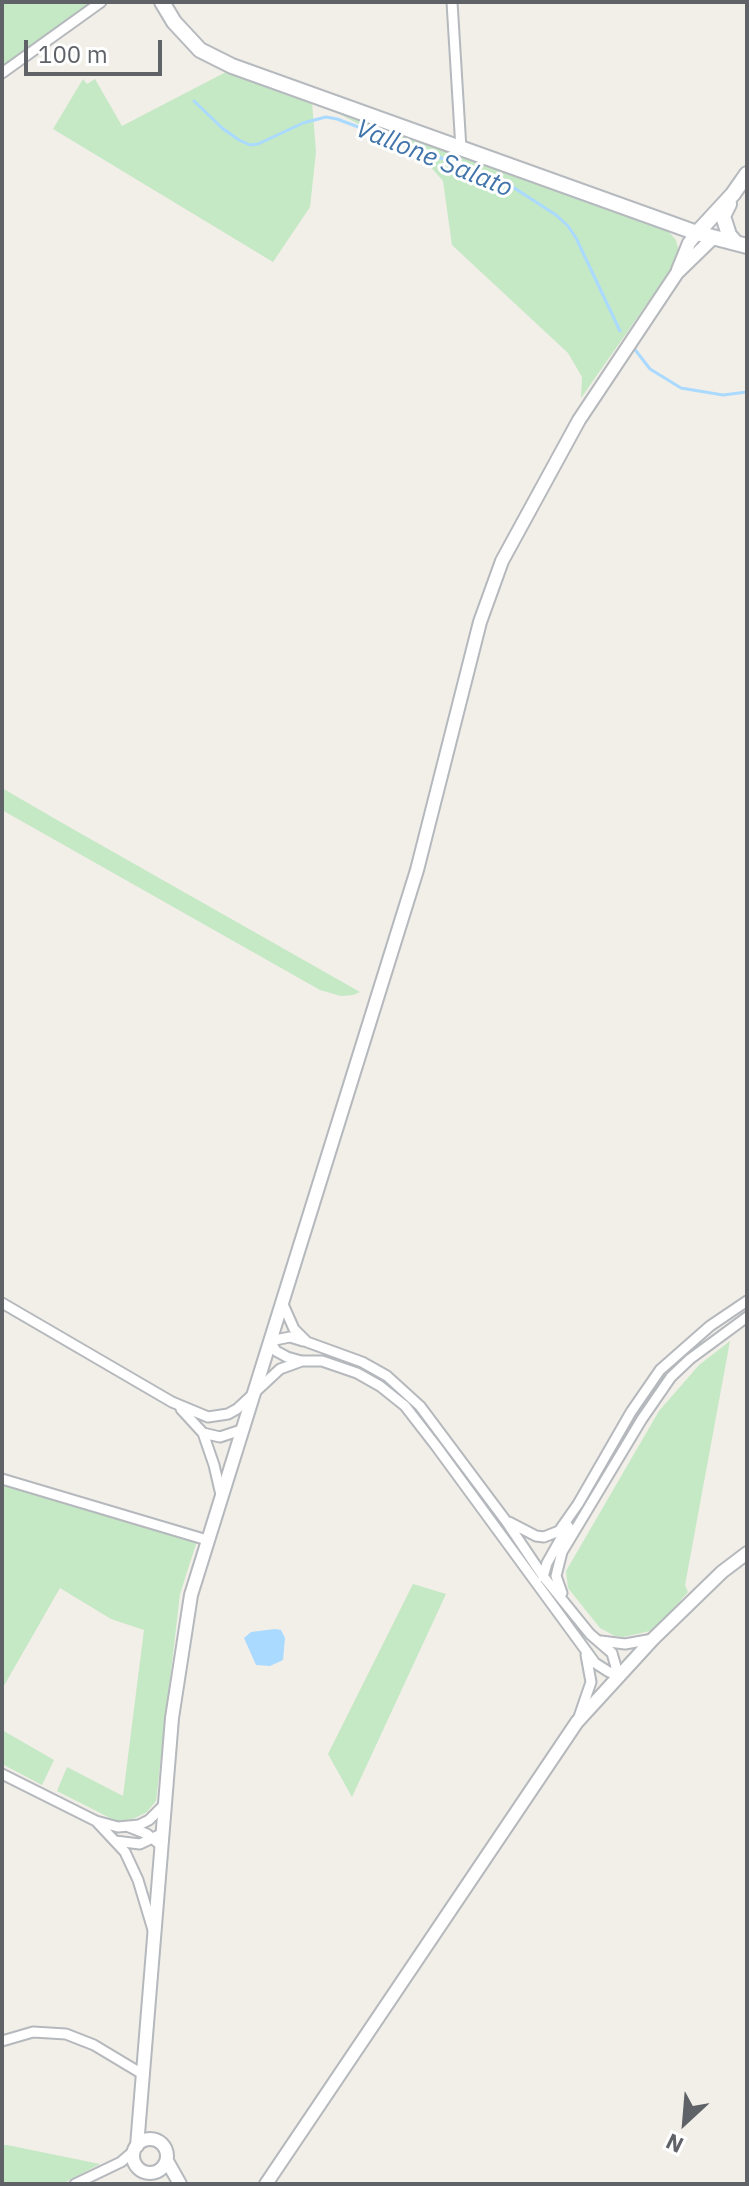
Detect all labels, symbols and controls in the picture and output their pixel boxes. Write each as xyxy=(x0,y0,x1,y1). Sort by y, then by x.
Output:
scale bar xyxy=(28,24,166,74)
text: 100 m xyxy=(38,38,108,70)
water label: Vallone Salato xyxy=(351,113,517,205)
north arrow xyxy=(645,2082,725,2162)
text: N xyxy=(661,2127,688,2161)

